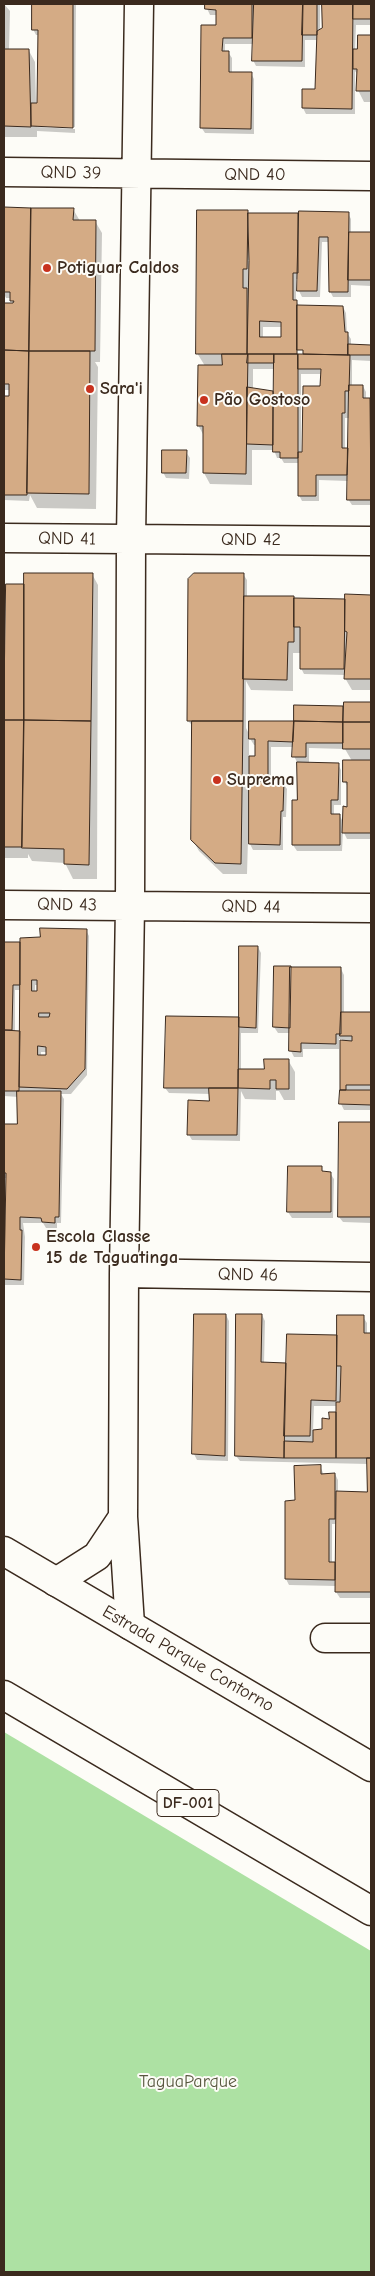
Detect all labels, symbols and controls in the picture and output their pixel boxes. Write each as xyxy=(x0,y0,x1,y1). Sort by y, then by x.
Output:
street label: QND 39 xyxy=(41,162,101,184)
street label: QND 40 xyxy=(224,164,286,186)
place label: Potiguar Caldos xyxy=(57,257,179,279)
marker: Potiguar Caldos xyxy=(41,262,53,274)
place label: Sara'i xyxy=(100,378,143,400)
marker: Sara'i xyxy=(84,383,96,395)
place label: Pão Gostoso xyxy=(214,389,310,411)
marker: Pão Gostoso xyxy=(198,394,210,406)
street label: QND 41 xyxy=(38,528,96,550)
street label: QND 42 xyxy=(221,529,281,551)
place label: Suprema xyxy=(227,769,295,791)
marker: Suprema xyxy=(211,774,223,786)
street label: QND 43 xyxy=(37,894,97,916)
street label: QND 44 xyxy=(221,896,281,918)
place label: Escola Classe 15 de Taguatinga xyxy=(46,1226,178,1268)
marker: Escola Classe 15 de Taguatinga xyxy=(30,1241,42,1253)
street label: QND 46 xyxy=(218,1264,278,1286)
street label: Estrada Parque Contorno xyxy=(98,1601,278,1717)
road number: DF-001 xyxy=(157,1790,219,1816)
park label: TaguaParque xyxy=(139,2071,237,2093)

